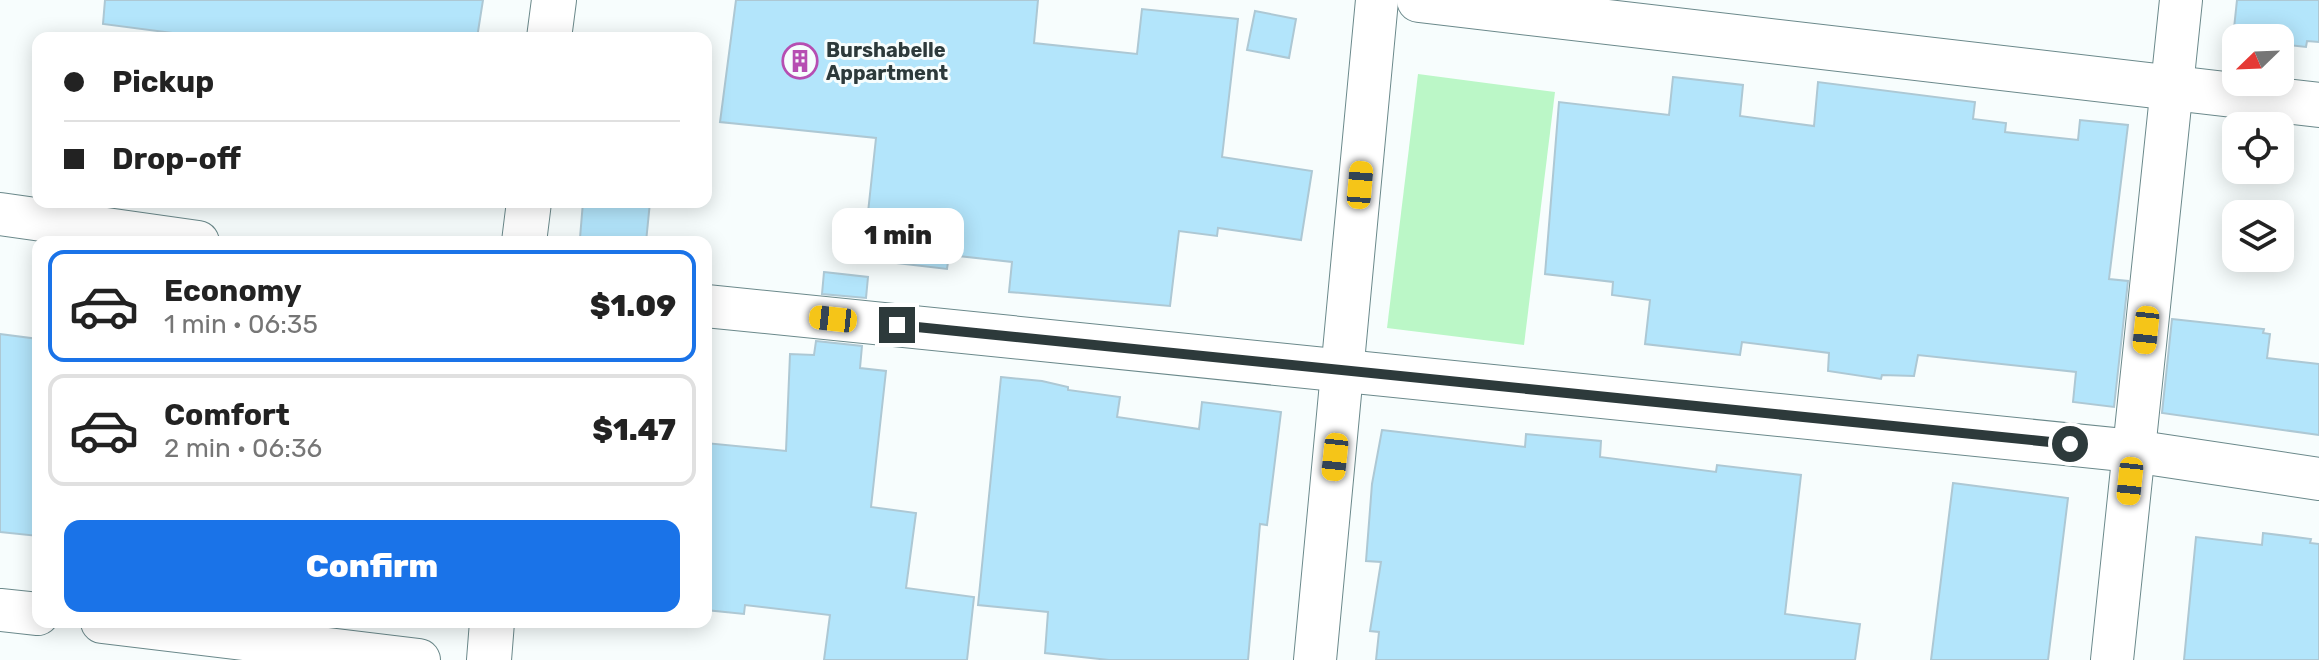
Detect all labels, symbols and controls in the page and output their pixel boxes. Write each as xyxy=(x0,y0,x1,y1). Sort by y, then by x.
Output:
north arrow xyxy=(2222,24,2294,96)
map controls xyxy=(2222,24,2294,272)
place label: Burshabelle Appartment xyxy=(826,38,948,85)
building icon: Burshabelle Appartment xyxy=(781,42,819,80)
text: Pickup xyxy=(112,64,214,100)
button: locate xyxy=(2222,112,2294,184)
text: Drop-off xyxy=(112,141,241,177)
car xyxy=(1346,160,1374,210)
button: layers xyxy=(2222,200,2294,272)
callout: 1 min xyxy=(831,209,963,265)
text: 1 min xyxy=(864,220,932,251)
icon: car xyxy=(68,270,140,342)
text: Economy xyxy=(164,273,302,309)
text: $1.09 xyxy=(590,288,676,324)
car xyxy=(808,305,858,333)
car xyxy=(2132,305,2160,355)
route end xyxy=(879,307,915,343)
text: 1 min · 06:35 xyxy=(164,309,318,340)
icon: car xyxy=(68,394,140,466)
text: Comfort xyxy=(164,397,290,433)
text: $1.47 xyxy=(592,412,676,448)
route start xyxy=(2052,426,2088,462)
car xyxy=(1321,432,1349,482)
text: 2 min · 06:36 xyxy=(164,433,322,464)
car xyxy=(2116,456,2144,506)
button: Confirm xyxy=(64,520,680,612)

